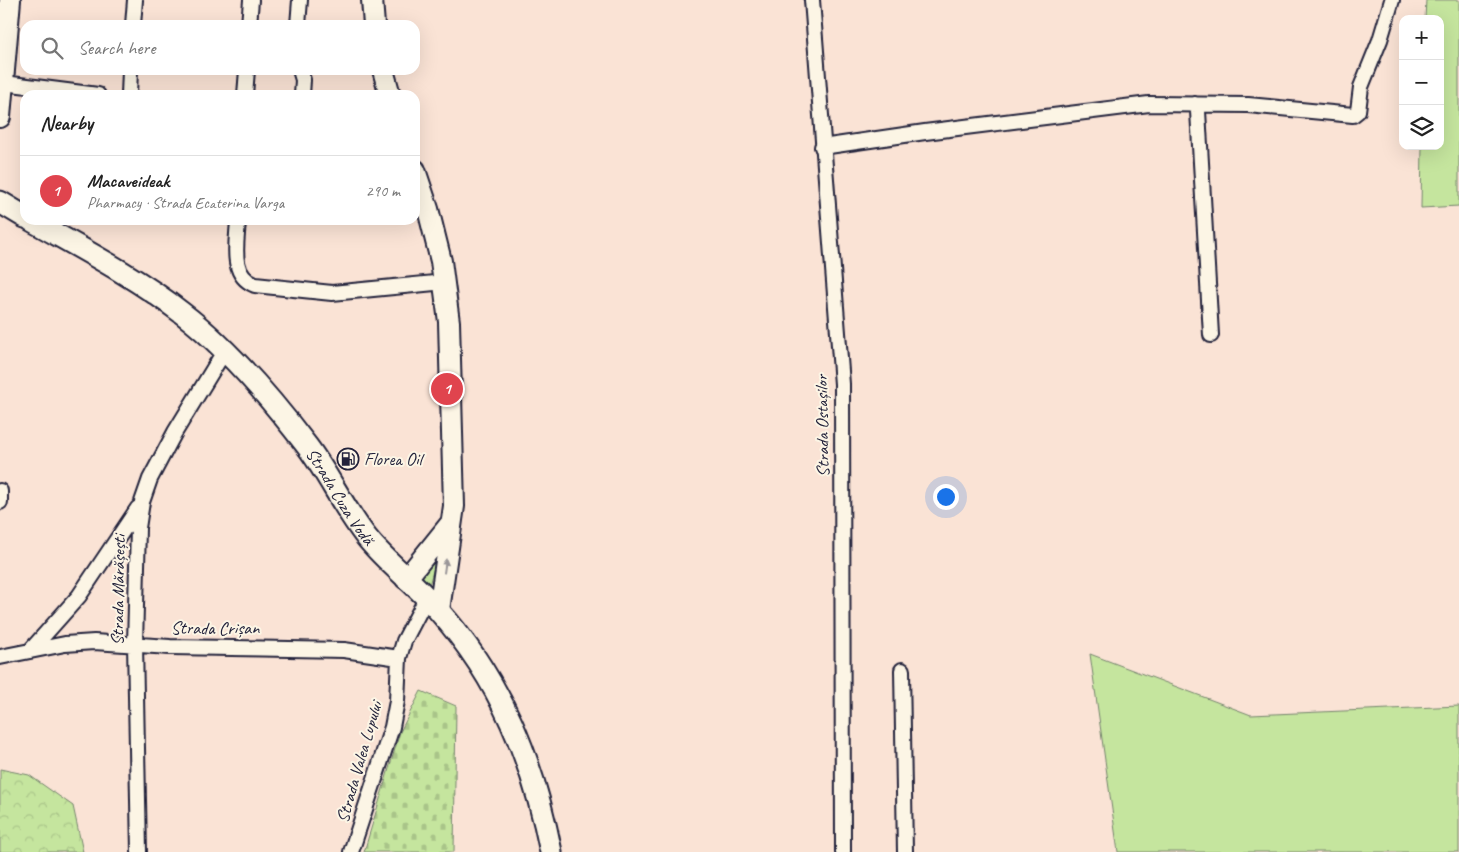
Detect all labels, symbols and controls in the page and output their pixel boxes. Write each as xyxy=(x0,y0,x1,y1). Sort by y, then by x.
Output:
map controls xyxy=(1399,15,1444,150)
button: + xyxy=(1399,15,1444,60)
search box xyxy=(20,20,420,75)
icon: search xyxy=(38,34,66,62)
text: Search here xyxy=(78,36,155,60)
button: − xyxy=(1399,60,1444,105)
button: layers xyxy=(1399,105,1444,150)
text: Nearby xyxy=(40,110,93,136)
text: Macaveideak xyxy=(87,169,169,193)
text: 1 xyxy=(52,181,60,201)
text: 290 m xyxy=(366,181,400,201)
text: Pharmacy · Strada Ecaterina Varga xyxy=(87,193,284,213)
pin: 1 xyxy=(431,370,463,408)
street label: Strada Ostașilor xyxy=(810,373,834,477)
street label: Strada Cuza Vodă xyxy=(301,444,381,551)
fuel station icon: Florea Oil xyxy=(336,447,360,471)
place label: Florea Oil xyxy=(364,448,425,470)
your location xyxy=(933,484,959,510)
street label: Strada Mărășești xyxy=(106,532,130,646)
one-way arrow xyxy=(441,558,449,574)
street label: Strada Crișan xyxy=(171,617,260,639)
street label: Strada Valea Lupului xyxy=(331,696,388,825)

